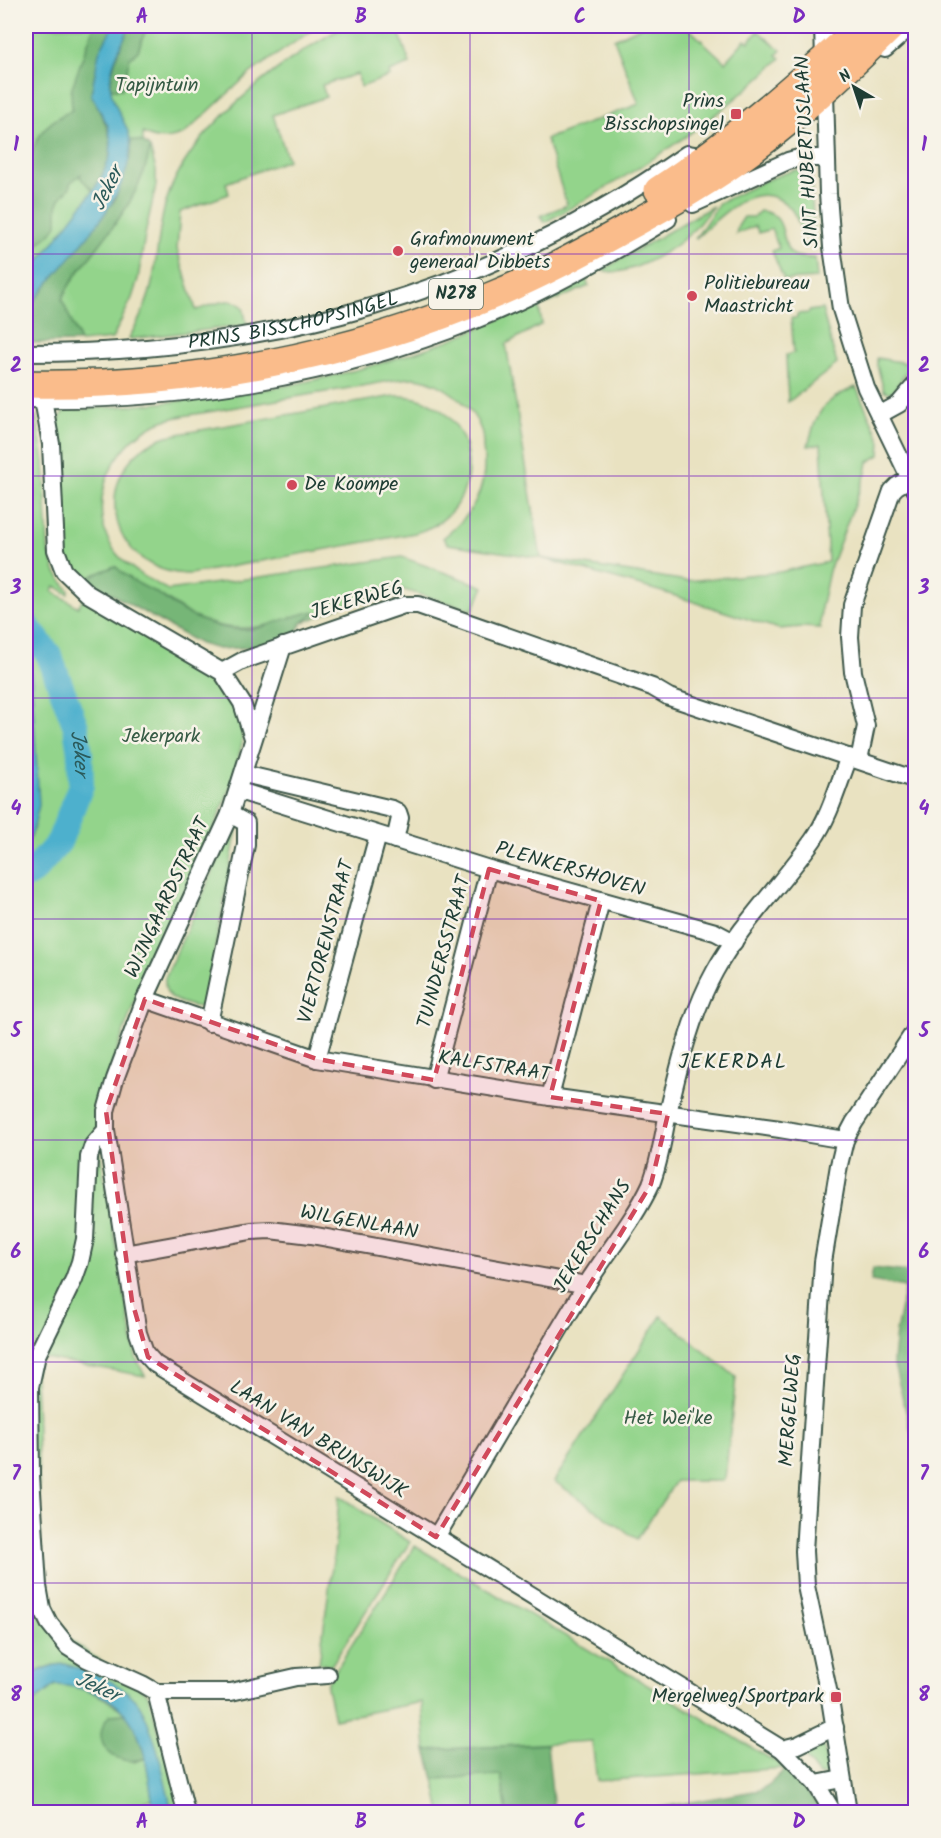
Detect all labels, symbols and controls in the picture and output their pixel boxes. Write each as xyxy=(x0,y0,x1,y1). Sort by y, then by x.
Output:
text: A xyxy=(136,2,148,34)
text: B xyxy=(355,2,367,34)
text: C xyxy=(574,2,586,34)
text: D xyxy=(792,2,806,34)
street label: SINT HUBERTUSLAAN xyxy=(787,55,829,249)
north arrow xyxy=(824,57,884,117)
text: N xyxy=(834,64,857,89)
park label: Tapijntuin xyxy=(116,70,198,102)
place label: Prins Bisschopsingel xyxy=(604,86,724,141)
marker: Prins Bisschopsingel xyxy=(729,107,743,121)
text: 1 xyxy=(13,130,19,162)
text: 1 xyxy=(921,130,927,162)
water label: Jeker xyxy=(83,158,135,217)
place label: Grafmonument generaal Dibbets xyxy=(409,224,551,279)
marker: Grafmonument generaal Dibbets xyxy=(391,244,405,258)
place label: Politiebureau Maastricht xyxy=(704,268,810,323)
road number: N278 xyxy=(429,279,483,309)
street label: PRINS BISSCHOPSINGEL xyxy=(186,283,403,360)
marker: Politiebureau Maastricht xyxy=(685,289,699,303)
text: 2 xyxy=(10,351,22,383)
text: 2 xyxy=(918,351,930,383)
place label: De Koompe xyxy=(304,469,398,501)
marker: De Koompe xyxy=(285,478,299,492)
street label: JEKERWEG xyxy=(307,572,407,630)
text: 3 xyxy=(10,573,22,605)
text: 3 xyxy=(918,573,930,605)
park label: Jekerpark xyxy=(122,721,201,753)
water label: Jeker xyxy=(60,728,97,780)
text: 4 xyxy=(11,794,22,826)
text: 4 xyxy=(919,794,930,826)
street label: WIJNGAARDSTRAAT xyxy=(117,810,220,984)
street label: PLENKERSHOVEN xyxy=(491,833,649,907)
street label: VIERTORENSTRAAT xyxy=(290,854,365,1027)
street label: TUINDERSSTRAAT xyxy=(409,870,481,1032)
text: 5 xyxy=(10,1016,23,1048)
text: 5 xyxy=(918,1016,931,1048)
street label: KALFSTRAAT xyxy=(435,1042,555,1092)
district label: JEKERDAL xyxy=(679,1046,787,1079)
street label: JEKERSCHANS xyxy=(545,1174,641,1300)
street label: WILGENLAAN xyxy=(298,1197,420,1249)
text: 6 xyxy=(11,1237,22,1269)
text: 6 xyxy=(919,1237,930,1269)
street label: MERGELWEG xyxy=(771,1352,811,1468)
street label: LAAN VAN BRUNSWIJK xyxy=(223,1372,413,1508)
park label: Het Wei'ke xyxy=(624,1403,712,1435)
text: 7 xyxy=(11,1459,21,1491)
text: 7 xyxy=(919,1459,929,1491)
water label: Jeker xyxy=(69,1664,128,1714)
text: 8 xyxy=(10,1680,22,1712)
text: 8 xyxy=(918,1680,930,1712)
place label: Mergelweg/Sportpark xyxy=(652,1681,825,1713)
marker: Mergelweg/Sportpark xyxy=(829,1690,843,1704)
text: A xyxy=(136,1807,148,1838)
text: B xyxy=(355,1807,367,1838)
text: C xyxy=(574,1807,586,1838)
text: D xyxy=(792,1807,806,1838)

